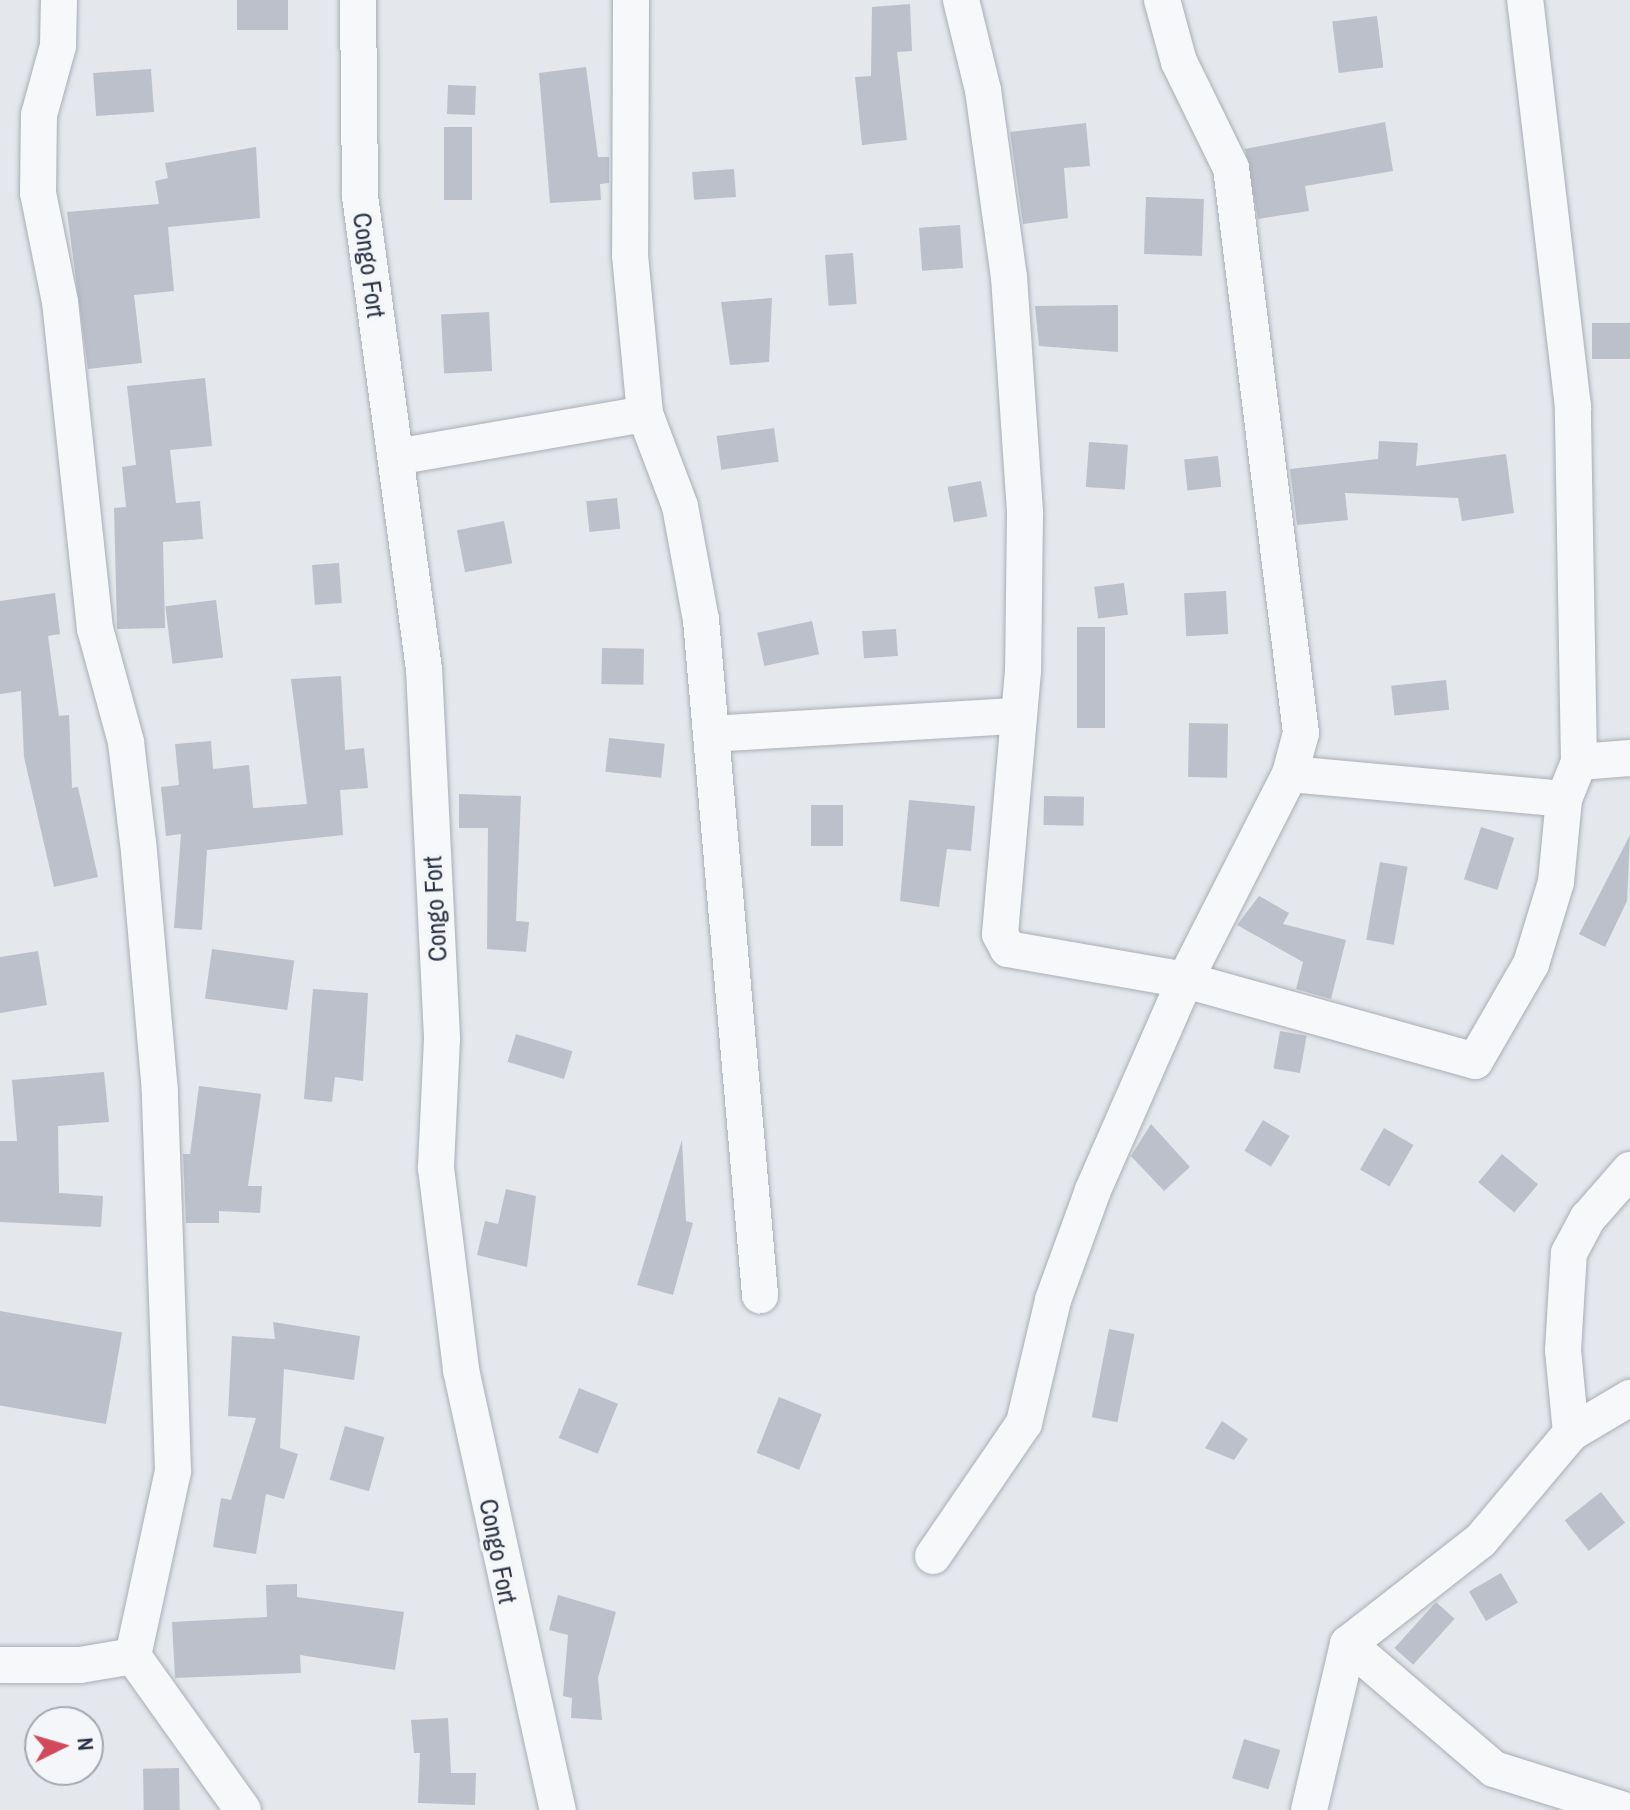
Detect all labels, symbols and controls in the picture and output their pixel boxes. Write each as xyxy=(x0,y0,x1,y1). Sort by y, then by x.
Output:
street label: Congo Fort xyxy=(346,211,392,319)
street label: Congo Fort xyxy=(417,855,453,963)
street label: Congo Fort xyxy=(473,1496,523,1606)
north arrow xyxy=(24,1706,104,1786)
text: N xyxy=(70,1736,101,1752)

